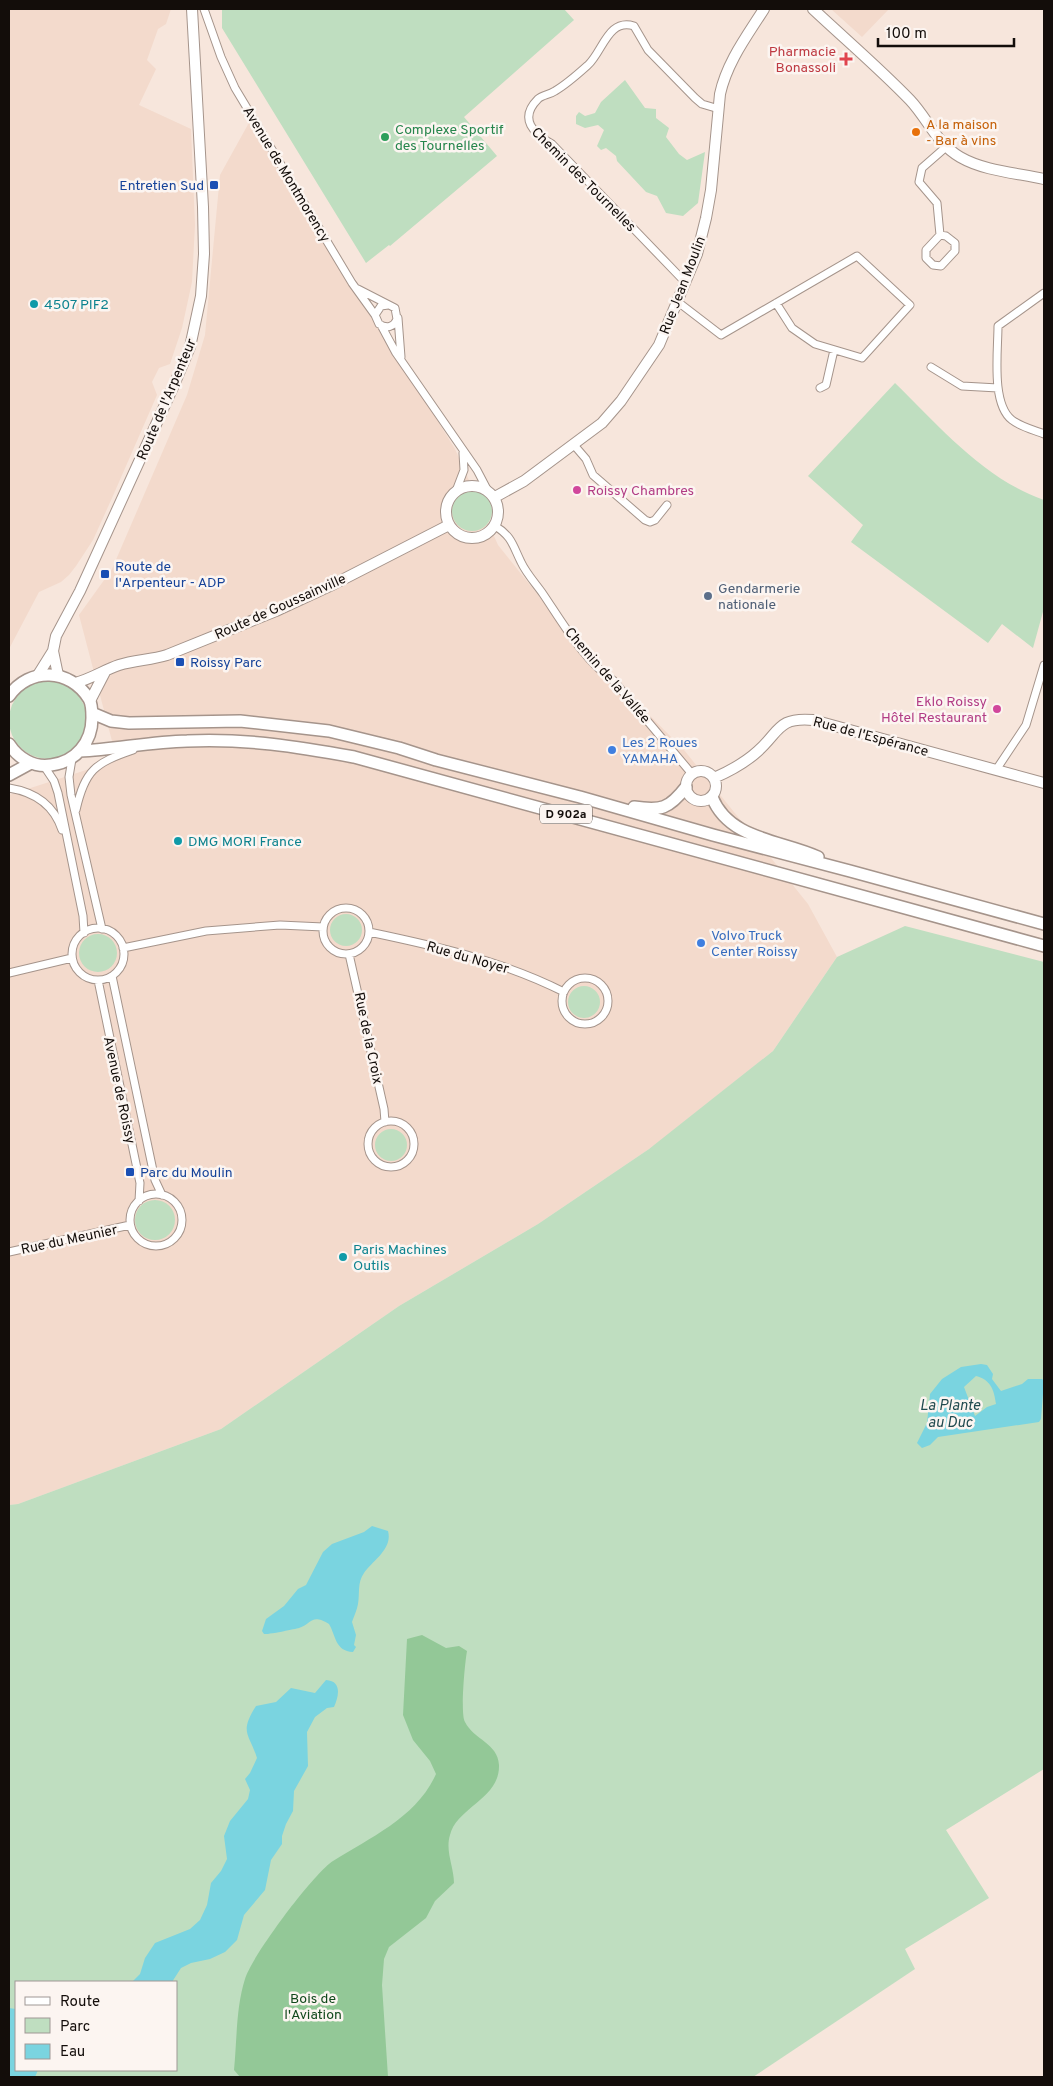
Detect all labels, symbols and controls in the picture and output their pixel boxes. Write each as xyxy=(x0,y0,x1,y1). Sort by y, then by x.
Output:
scale bar xyxy=(878,15,1014,47)
text: 100 m xyxy=(886,25,927,44)
place label: Pharmacie Bonassoli xyxy=(769,44,836,77)
marker: Pharmacie Bonassoli xyxy=(840,53,852,65)
street label: Avenue de Montmorency xyxy=(238,104,333,246)
place label: A la maison - Bar à vins xyxy=(926,117,997,150)
place label: Complexe Sportif des Tournelles xyxy=(395,122,504,155)
street label: Chemin des Tournelles xyxy=(527,124,639,236)
marker: A la maison - Bar à vins xyxy=(910,126,922,138)
marker: Complexe Sportif des Tournelles xyxy=(379,131,391,143)
place label: Entretien Sud xyxy=(119,178,204,195)
marker: Entretien Sud xyxy=(208,179,220,191)
street label: Rue Jean Moulin xyxy=(657,234,710,337)
place label: 4507 PIF2 xyxy=(44,297,109,314)
marker: 4507 PIF2 xyxy=(28,298,40,310)
street label: Route de l'Arpenteur xyxy=(134,336,201,463)
place label: Roissy Chambres xyxy=(587,483,694,500)
marker: Roissy Chambres xyxy=(571,484,583,496)
place label: Route de l'Arpenteur - ADP xyxy=(115,559,225,592)
marker: Route de l'Arpenteur - ADP xyxy=(99,568,111,580)
street label: Route de Goussainville xyxy=(212,571,349,644)
place label: Gendarmerie nationale xyxy=(718,581,800,614)
marker: Gendarmerie nationale xyxy=(702,590,714,602)
street label: Chemin de la Vallée xyxy=(561,624,653,728)
place label: Roissy Parc xyxy=(190,655,262,672)
marker: Roissy Parc xyxy=(174,656,186,668)
place label: Eklo Roissy Hôtel Restaurant xyxy=(881,694,987,727)
marker: Eklo Roissy Hôtel Restaurant xyxy=(991,703,1003,715)
street label: Rue de l'Espérance xyxy=(811,714,930,761)
place label: Les 2 Roues YAMAHA xyxy=(622,735,697,768)
marker: Les 2 Roues YAMAHA xyxy=(606,744,618,756)
road number: D 902a xyxy=(540,804,592,824)
place label: DMG MORI France xyxy=(188,834,302,851)
marker: DMG MORI France xyxy=(172,835,184,847)
place label: Volvo Truck Center Roissy xyxy=(711,928,798,961)
marker: Volvo Truck Center Roissy xyxy=(695,937,707,949)
street label: Rue du Noyer xyxy=(424,939,511,978)
street label: Rue de la Croix xyxy=(349,991,386,1086)
street label: Avenue de Roissy xyxy=(99,1035,138,1146)
place label: Parc du Moulin xyxy=(140,1165,233,1182)
marker: Parc du Moulin xyxy=(124,1166,136,1178)
street label: Rue du Meunier xyxy=(20,1222,120,1259)
place label: Paris Machines Outils xyxy=(353,1242,447,1275)
marker: Paris Machines Outils xyxy=(337,1251,349,1263)
water label: La Plante au Duc xyxy=(920,1397,981,1433)
legend xyxy=(15,1981,178,2071)
park label: Bois de l'Aviation xyxy=(284,1991,342,2024)
text: Route xyxy=(60,1993,100,2012)
text: Parc xyxy=(60,2018,90,2037)
text: Eau xyxy=(60,2043,85,2062)

